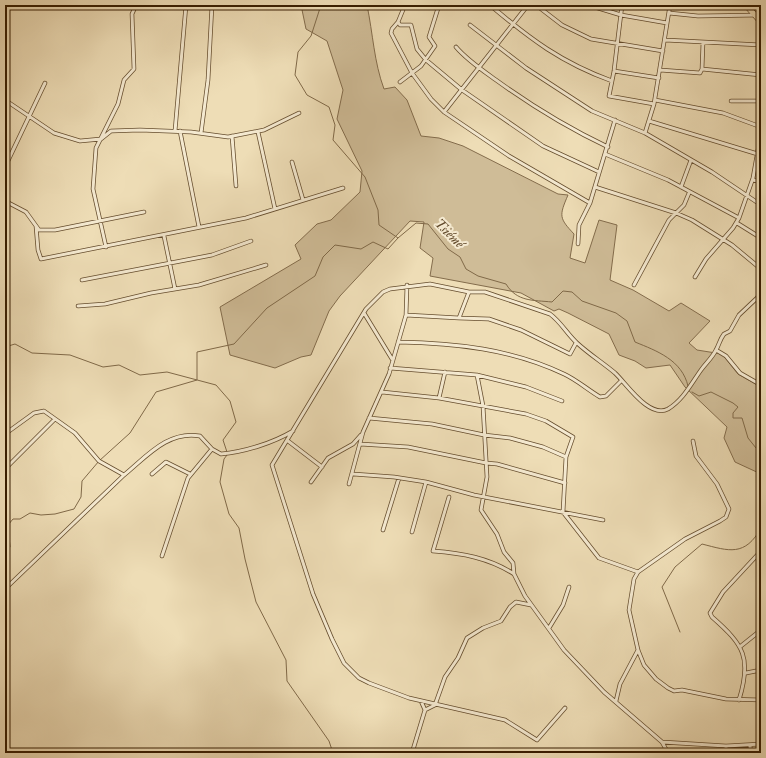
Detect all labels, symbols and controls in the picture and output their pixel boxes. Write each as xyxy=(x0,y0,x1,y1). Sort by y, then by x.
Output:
water label: Tsiémé xyxy=(431,215,470,253)

